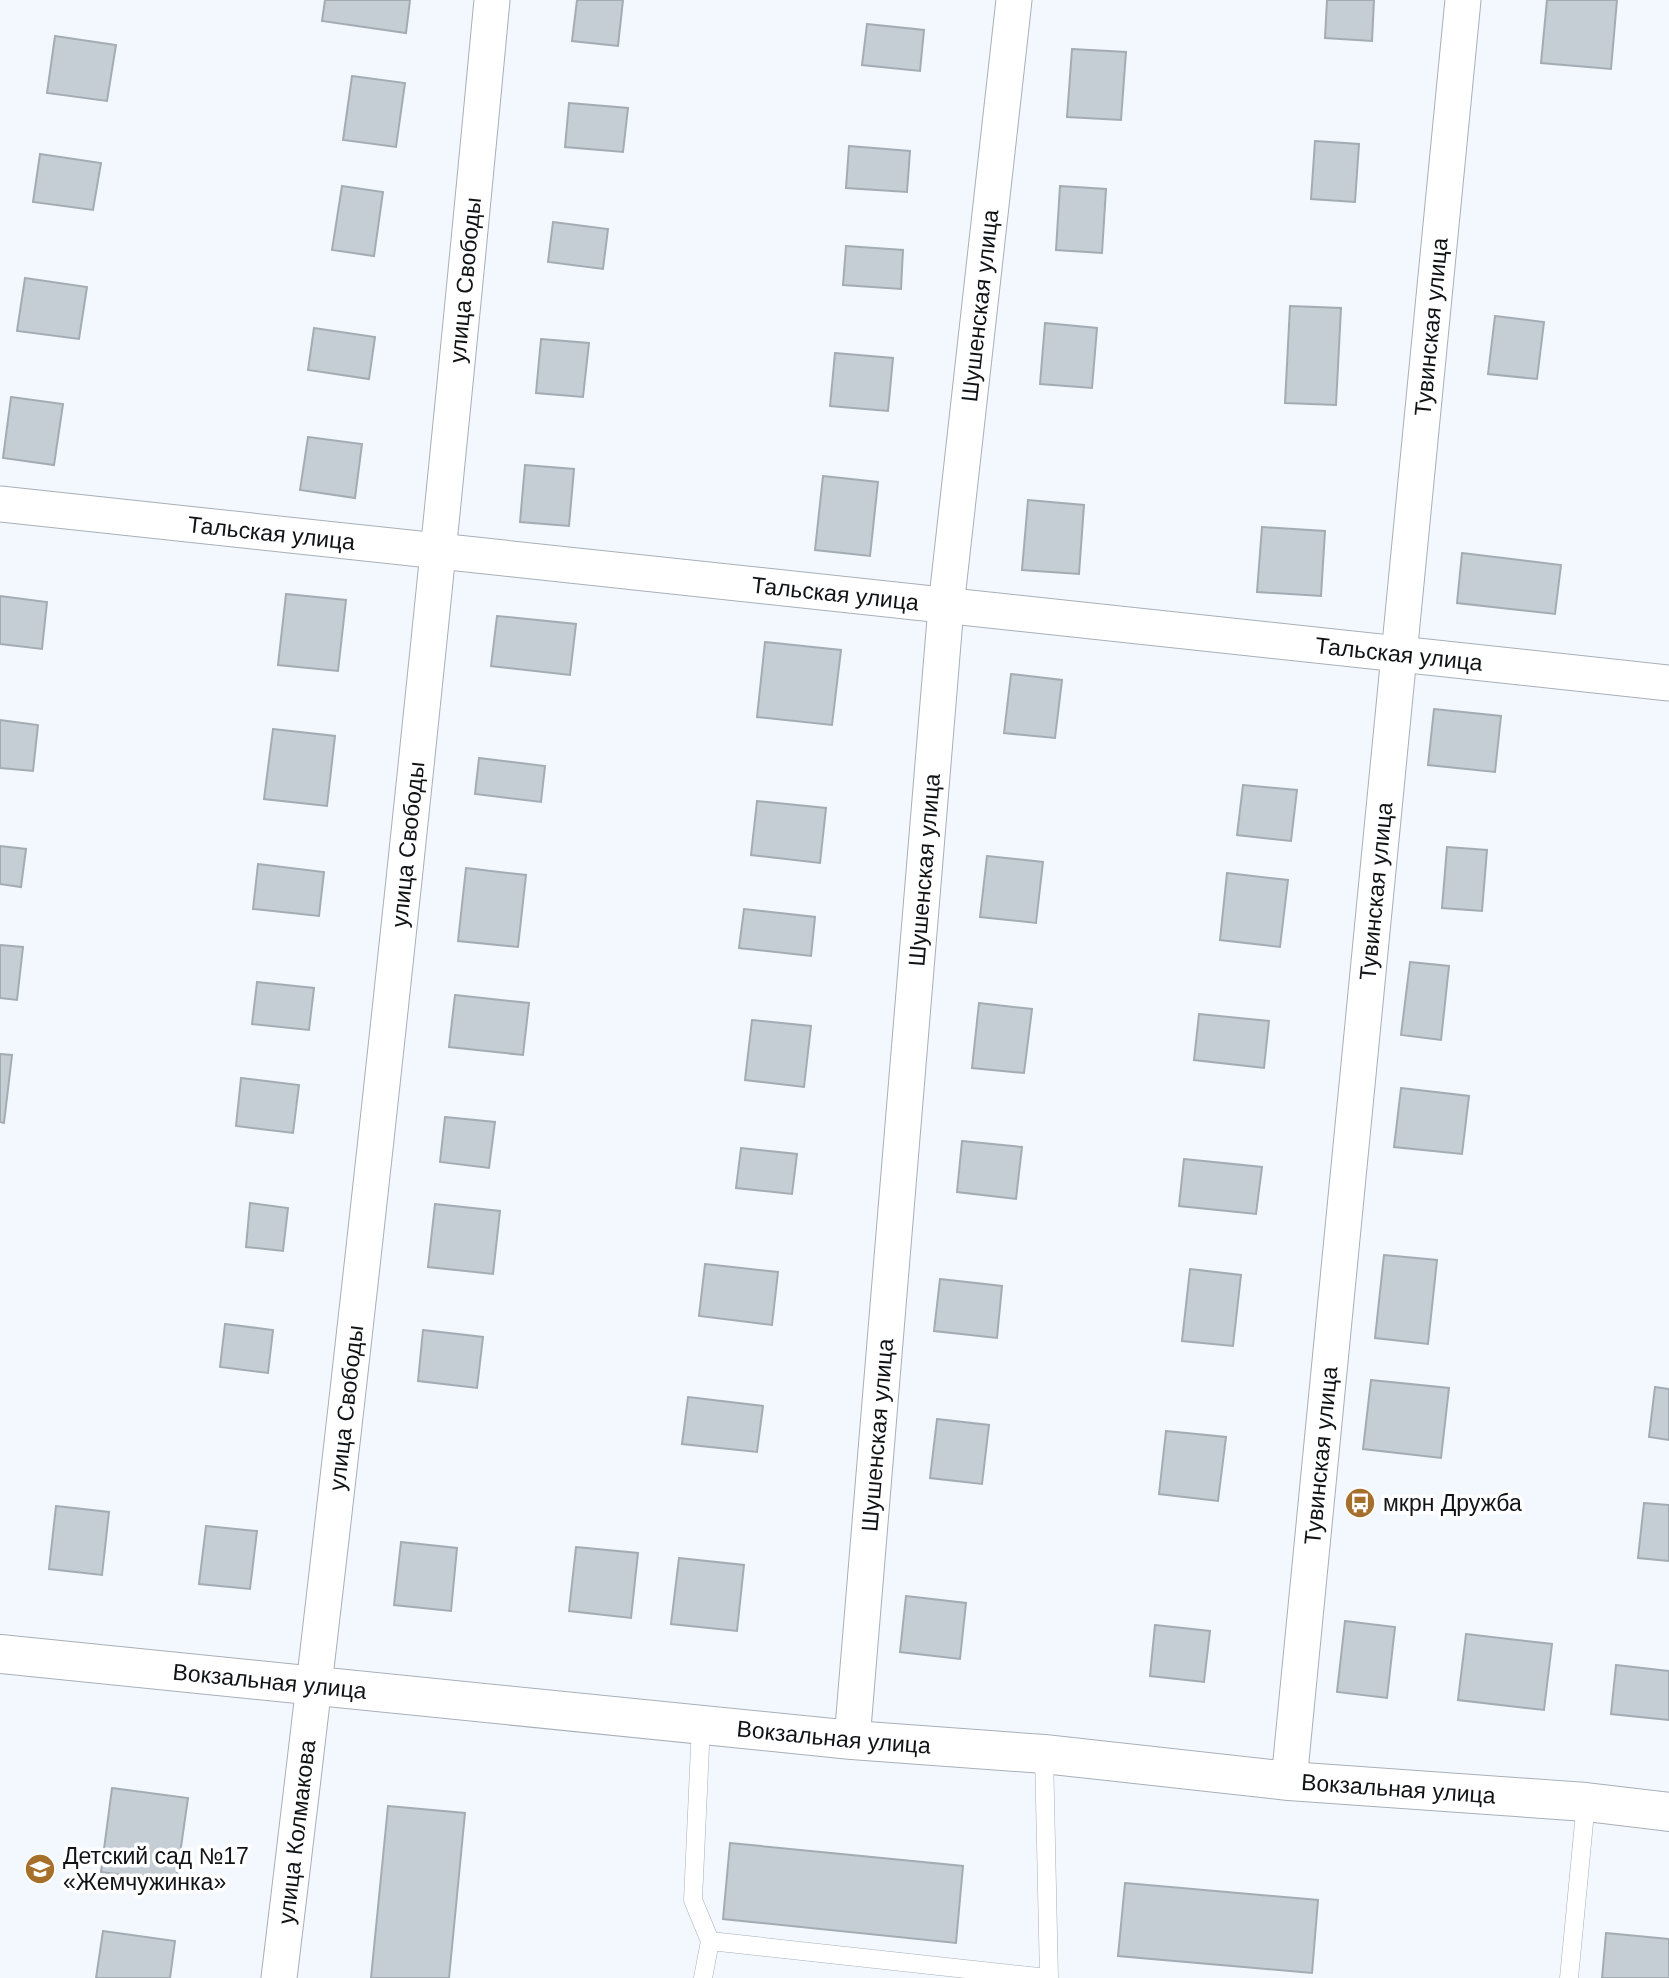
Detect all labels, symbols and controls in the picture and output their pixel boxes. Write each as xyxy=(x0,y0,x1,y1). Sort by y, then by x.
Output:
street label: улица Свободы xyxy=(444,196,486,364)
street label: Шушенская улица xyxy=(956,208,1003,403)
street label: Тувинская улица xyxy=(1409,236,1453,417)
street label: Тальская улица xyxy=(186,511,357,555)
street label: Тальская улица xyxy=(750,572,920,615)
street label: Тальская улица xyxy=(1314,632,1484,676)
street label: улица Свободы xyxy=(386,760,429,928)
street label: Шушенская улица xyxy=(903,772,945,968)
street label: Тувинская улица xyxy=(1354,801,1398,982)
street label: улица Свободы xyxy=(324,1324,368,1492)
street label: Шушенская улица xyxy=(856,1337,898,1533)
street label: Тувинская улица xyxy=(1299,1365,1342,1546)
bus stop icon: мкрн Дружба xyxy=(1343,1486,1377,1520)
place label: мкрн Дружба xyxy=(1383,1490,1522,1516)
street label: Вокзальная улица xyxy=(171,1658,368,1704)
street label: Вокзальная улица xyxy=(736,1715,932,1759)
street label: улица Колмакова xyxy=(273,1738,320,1926)
street label: Вокзальная улица xyxy=(1300,1769,1497,1809)
place label: Детский сад №17 «Жемчужинка» xyxy=(63,1843,249,1895)
school or university icon: Детский сад №17 «Жемчужинка» xyxy=(23,1852,57,1886)

